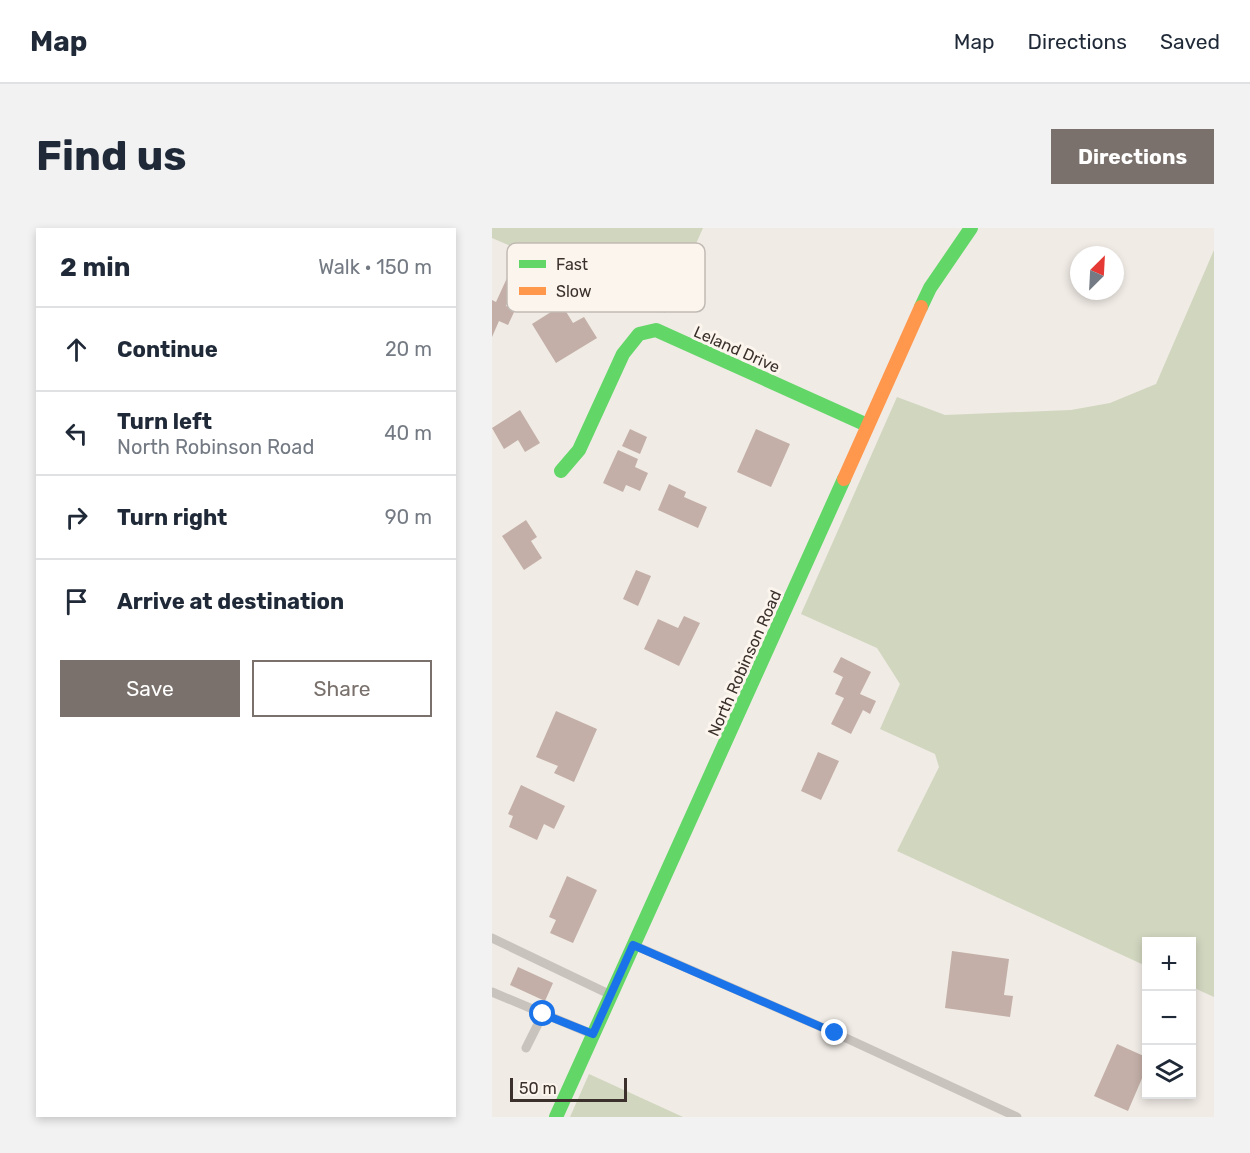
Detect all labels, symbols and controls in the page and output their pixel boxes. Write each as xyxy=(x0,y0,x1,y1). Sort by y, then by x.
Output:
text: Map xyxy=(30,25,87,58)
text: Map xyxy=(954,29,995,54)
text: Directions xyxy=(1028,29,1127,54)
text: Saved xyxy=(1160,29,1220,54)
button: Directions xyxy=(1051,129,1214,184)
text: Find us xyxy=(36,131,187,181)
legend xyxy=(507,243,705,312)
north arrow xyxy=(1070,246,1124,300)
text: 2 min xyxy=(60,252,130,283)
text: Walk · 150 m xyxy=(318,255,432,279)
text: Fast xyxy=(556,255,588,274)
text: Slow xyxy=(556,282,592,301)
street label: Leland Drive xyxy=(691,322,783,377)
icon: ahead xyxy=(60,333,93,366)
text: Continue xyxy=(117,336,218,363)
text: 20 m xyxy=(385,337,432,361)
text: Turn left xyxy=(117,408,212,435)
icon: left xyxy=(60,417,93,450)
text: 40 m xyxy=(384,421,432,445)
text: North Robinson Road xyxy=(117,435,314,459)
icon: right xyxy=(60,501,93,534)
text: Turn right xyxy=(117,504,227,531)
text: 90 m xyxy=(385,505,432,529)
icon: arrive xyxy=(60,585,93,618)
street label: North Robinson Road xyxy=(704,587,785,739)
text: Arrive at destination xyxy=(117,588,344,615)
button: Save xyxy=(60,660,240,717)
button: Share xyxy=(252,660,432,717)
map controls xyxy=(1142,937,1196,1099)
button: + xyxy=(1142,937,1196,991)
button: − xyxy=(1142,991,1196,1045)
route start xyxy=(529,1000,555,1026)
route end xyxy=(821,1019,847,1045)
button: layers xyxy=(1142,1045,1196,1099)
scale bar xyxy=(510,1075,627,1102)
text: 50 m xyxy=(519,1079,557,1098)

